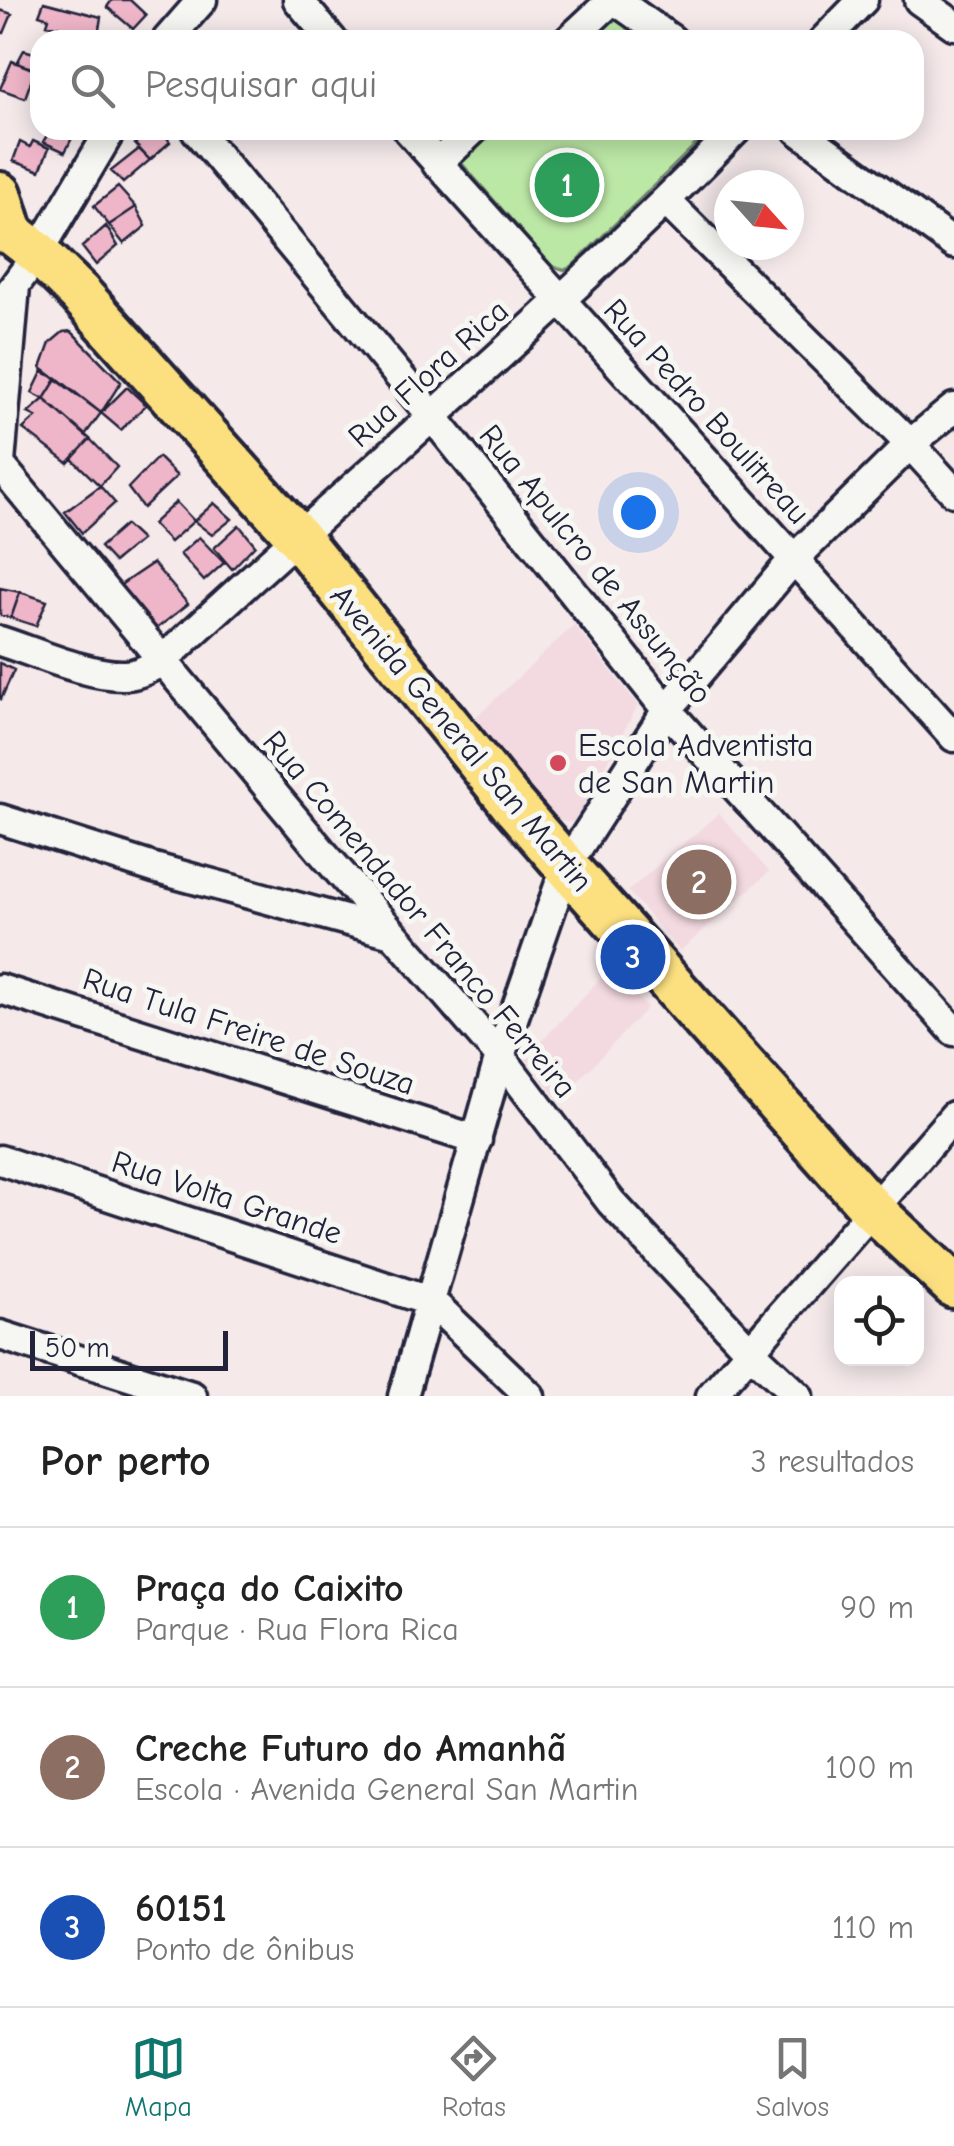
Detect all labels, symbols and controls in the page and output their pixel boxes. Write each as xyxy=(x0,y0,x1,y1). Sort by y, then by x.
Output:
search box xyxy=(30,30,924,140)
icon: search xyxy=(65,58,120,113)
text: Pesquisar aqui xyxy=(145,63,377,107)
pin: 1 xyxy=(534,148,600,222)
north arrow xyxy=(714,170,804,260)
street label: Rua Pedro Boulitreau xyxy=(596,291,817,531)
street label: Rua Flora Rica xyxy=(341,292,516,455)
street label: Rua Apulcro de Assunção xyxy=(472,417,720,711)
your location xyxy=(613,487,664,538)
street label: Avenida General San Martin xyxy=(323,578,601,899)
street label: Rua Comendador Franco Ferreira xyxy=(255,723,584,1105)
place label: Escola Adventista de San Martin xyxy=(578,727,814,801)
marker: Escola Adventista de San Martin xyxy=(547,752,569,774)
pin: 2 xyxy=(666,844,732,920)
pin: 3 xyxy=(600,920,666,994)
street label: Rua Tula Freire de Souza xyxy=(78,960,420,1103)
street label: Rua Volta Grande xyxy=(107,1143,346,1252)
map controls xyxy=(834,1276,924,1366)
button: locate xyxy=(834,1276,924,1366)
scale bar xyxy=(30,1326,228,1370)
text: 50 m xyxy=(45,1332,110,1364)
text: Por perto xyxy=(40,1437,211,1486)
text: 3 resultados xyxy=(751,1443,914,1480)
text: Praça do Caixito xyxy=(135,1567,404,1611)
text: 1 xyxy=(66,1589,79,1626)
text: 90 m xyxy=(840,1589,914,1626)
text: Parque · Rua Flora Rica xyxy=(135,1611,459,1648)
text: Creche Futuro do Amanhã xyxy=(135,1727,566,1771)
text: 2 xyxy=(65,1749,80,1786)
text: 100 m xyxy=(825,1749,914,1786)
text: Escola · Avenida General San Martin xyxy=(135,1771,639,1808)
text: 60151 xyxy=(135,1887,227,1931)
text: 3 xyxy=(65,1909,80,1946)
text: 110 m xyxy=(832,1909,914,1946)
text: Ponto de ônibus xyxy=(135,1931,354,1968)
tab: Mapa xyxy=(125,2031,192,2123)
tab: Rotas xyxy=(442,2031,506,2123)
tab: Salvos xyxy=(756,2031,829,2123)

